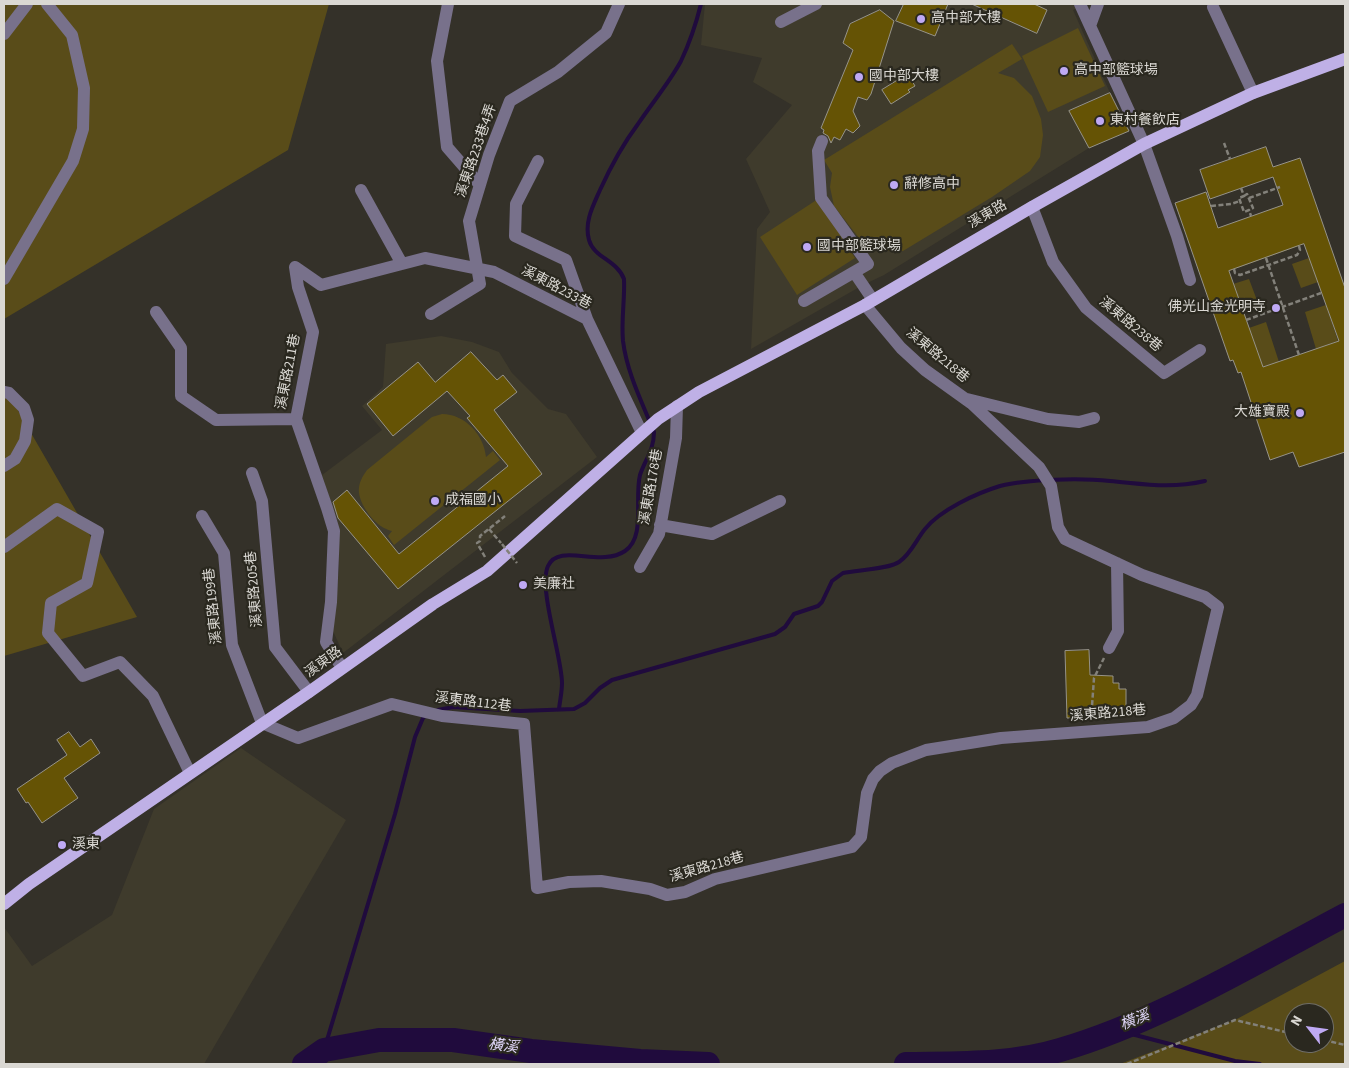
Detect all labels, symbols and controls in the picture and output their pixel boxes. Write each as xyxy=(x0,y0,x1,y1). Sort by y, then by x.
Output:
place label: 高中部大樓 xyxy=(931,11,1001,27)
marker: 高中部大樓 xyxy=(915,13,927,25)
place label: 高中部籃球場 xyxy=(1074,63,1158,79)
marker: 高中部籃球場 xyxy=(1058,65,1070,77)
place label: 國中部大樓 xyxy=(869,69,939,85)
marker: 國中部大樓 xyxy=(853,71,865,83)
street label: 溪東路233巷4弄 xyxy=(453,102,501,200)
place label: 東村餐飲店 xyxy=(1110,113,1180,129)
marker: 東村餐飲店 xyxy=(1094,115,1106,127)
place label: 辭修高中 xyxy=(904,177,960,193)
marker: 辭修高中 xyxy=(888,179,900,191)
street label: 溪東路 xyxy=(966,197,1010,233)
place label: 國中部籃球場 xyxy=(817,239,901,255)
marker: 國中部籃球場 xyxy=(801,241,813,253)
street label: 溪東路233巷 xyxy=(518,263,594,313)
street label: 溪東路238巷 xyxy=(1095,294,1165,356)
place label: 佛光山金光明寺 xyxy=(1168,300,1266,316)
marker: 佛光山金光明寺 xyxy=(1270,302,1282,314)
street label: 溪東路218巷 xyxy=(902,325,972,387)
street label: 溪東路211巷 xyxy=(273,333,305,411)
place label: 大雄寶殿 xyxy=(1234,405,1290,421)
marker: 大雄寶殿 xyxy=(1294,407,1306,419)
street label: 溪東路178巷 xyxy=(637,448,667,526)
place label: 成福國小 xyxy=(445,493,501,509)
marker: 成福國小 xyxy=(429,495,441,507)
street label: 溪東路205巷 xyxy=(243,550,267,628)
street label: 溪東路199巷 xyxy=(202,567,226,645)
place label: 美廉社 xyxy=(533,577,575,593)
marker: 美廉社 xyxy=(517,579,529,591)
street label: 溪東路 xyxy=(302,644,346,682)
street label: 溪東路112巷 xyxy=(434,690,512,716)
street label: 溪東路218巷 xyxy=(1069,702,1147,726)
place label: 溪東 xyxy=(72,837,100,853)
marker: 溪東 xyxy=(56,839,68,851)
street label: 溪東路218巷 xyxy=(668,849,746,887)
north arrow xyxy=(1284,1003,1334,1053)
water label: 橫溪 xyxy=(1118,1007,1152,1035)
text: N xyxy=(1286,1012,1308,1030)
water label: 橫溪 xyxy=(487,1036,519,1058)

